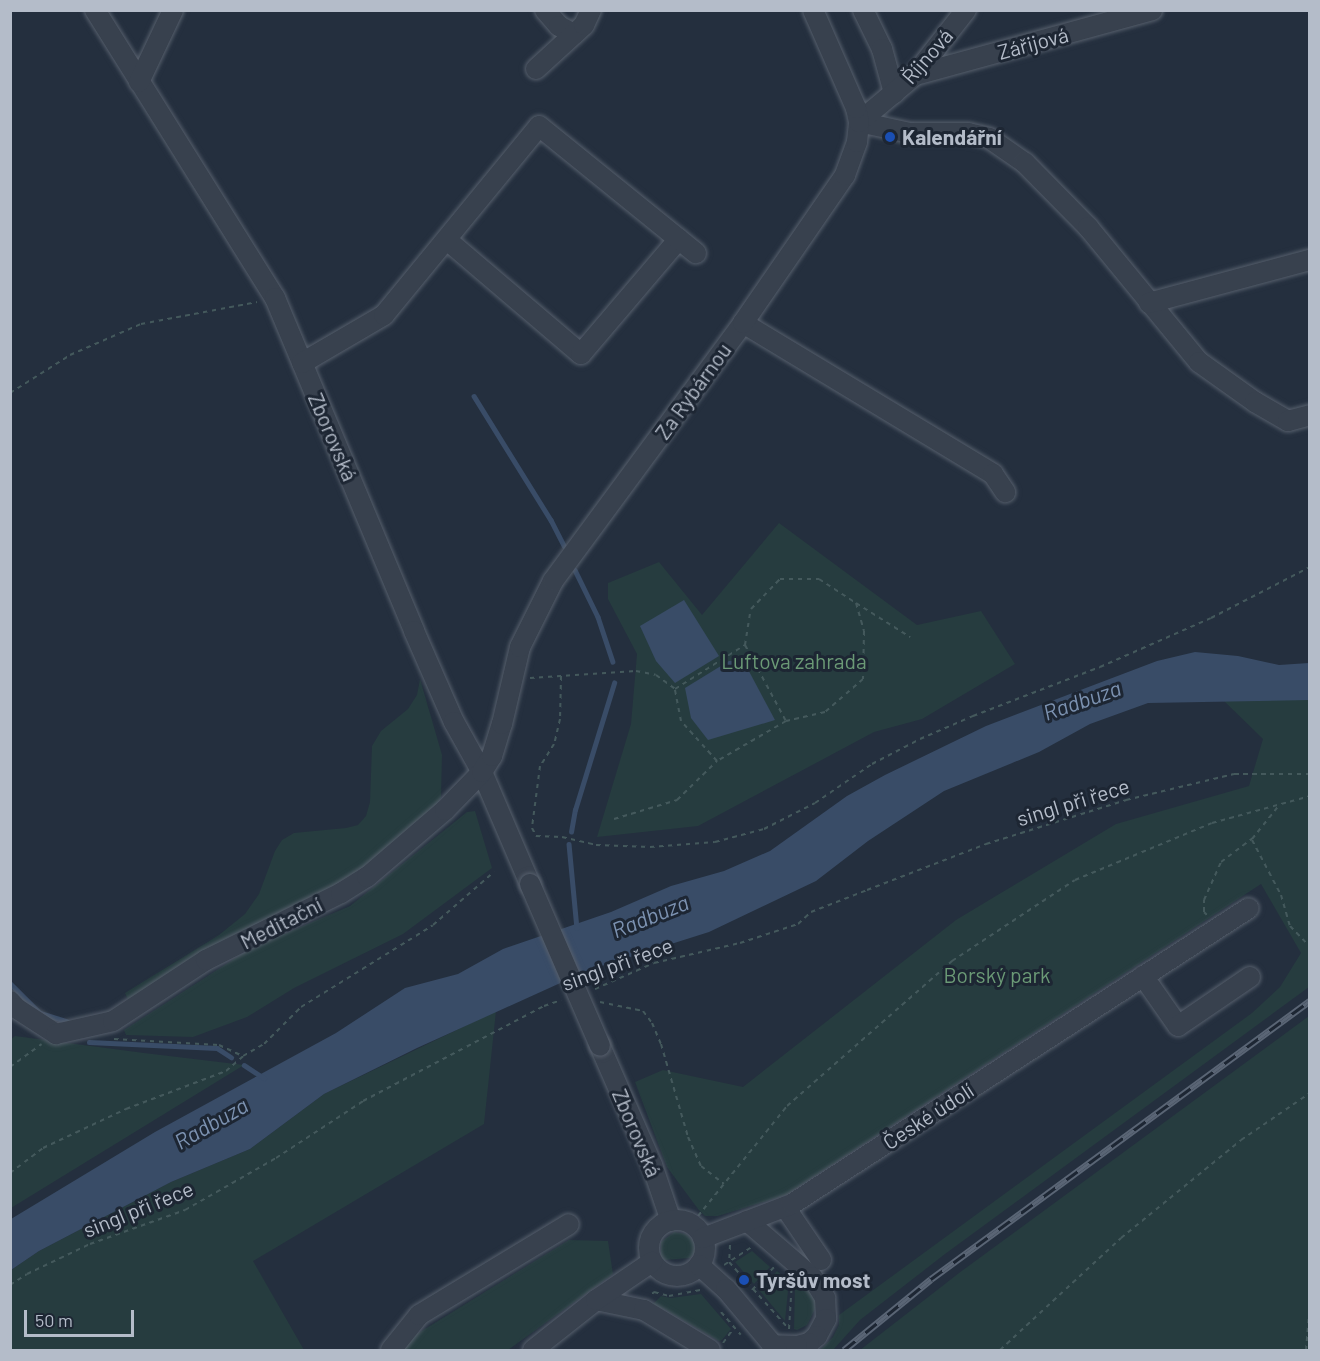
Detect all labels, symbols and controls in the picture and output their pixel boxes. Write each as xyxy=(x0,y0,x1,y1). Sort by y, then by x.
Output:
street label: Zářijová xyxy=(995,22,1071,64)
street label: Říjnová xyxy=(896,23,958,89)
place label: Kalendářní xyxy=(902,124,1002,150)
marker: Kalendářní xyxy=(883,130,897,144)
street label: Za Rybárnou xyxy=(650,338,736,444)
street label: Zborovská xyxy=(303,389,363,485)
park label: Luftova zahrada xyxy=(721,648,867,674)
water label: Radbuza xyxy=(1040,674,1124,726)
street label: singl při řece xyxy=(1014,773,1132,831)
water label: Radbuza xyxy=(608,889,692,943)
street label: Meditační xyxy=(236,892,326,954)
street label: singl při řece xyxy=(558,932,676,996)
park label: Borský park xyxy=(943,962,1051,988)
street label: České údolí xyxy=(878,1077,978,1155)
street label: Zborovská xyxy=(607,1085,667,1181)
water label: Radbuza xyxy=(170,1091,252,1155)
street label: singl při řece xyxy=(79,1175,197,1243)
place label: Tyršův most xyxy=(756,1267,870,1293)
marker: Tyršův most xyxy=(737,1273,751,1287)
scale bar xyxy=(27,1298,136,1336)
text: 50 m xyxy=(35,1309,73,1331)

